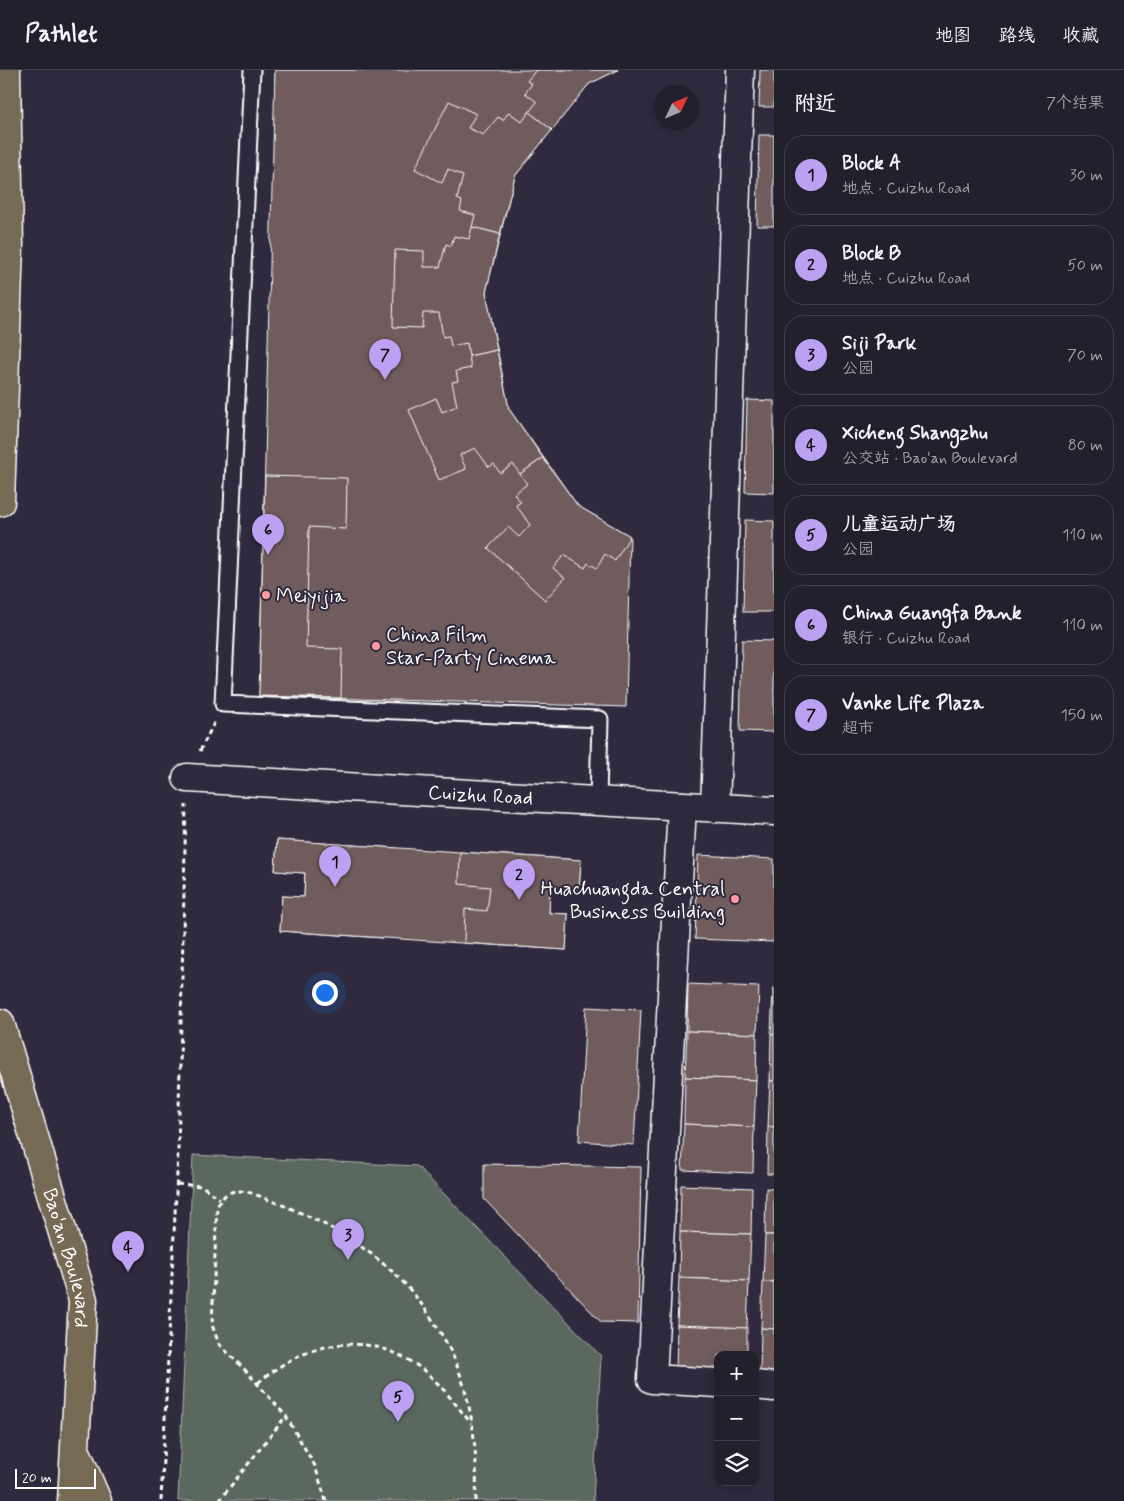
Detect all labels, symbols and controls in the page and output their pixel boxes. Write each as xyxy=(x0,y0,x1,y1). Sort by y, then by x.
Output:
text: Pathlet xyxy=(25,19,97,50)
text: 地图 xyxy=(935,24,971,48)
text: 路线 xyxy=(999,24,1035,48)
text: 收藏 xyxy=(1063,24,1099,48)
north arrow xyxy=(654,85,699,130)
text: 附近 xyxy=(794,90,836,118)
text: 7个结果 xyxy=(1046,93,1104,114)
text: Block A xyxy=(842,151,901,176)
text: 1 xyxy=(807,165,815,186)
text: 30 m xyxy=(1070,165,1103,186)
text: 地点 · Cuizhu Road xyxy=(842,178,970,199)
text: Block B xyxy=(842,241,901,266)
text: 2 xyxy=(807,255,815,276)
text: 50 m xyxy=(1067,255,1103,276)
text: 地点 · Cuizhu Road xyxy=(842,268,970,289)
text: Siji Park xyxy=(842,331,916,356)
pin: 7 xyxy=(369,339,401,380)
text: 3 xyxy=(807,345,815,366)
text: 70 m xyxy=(1067,345,1103,366)
text: 公园 xyxy=(842,358,874,379)
text: Xicheng Shangzhu xyxy=(842,421,988,446)
text: 4 xyxy=(806,435,816,456)
text: 80 m xyxy=(1068,435,1103,456)
text: 公交站 · Bao'an Boulevard xyxy=(842,448,1018,469)
text: 儿童运动广场 xyxy=(842,512,956,537)
pin: 6 xyxy=(252,514,284,555)
text: 5 xyxy=(806,525,816,546)
text: 110 m xyxy=(1062,525,1103,546)
text: 公园 xyxy=(842,539,874,560)
place label: Meiyijia xyxy=(276,583,347,610)
marker: Meiyijia xyxy=(260,589,272,601)
text: China Guangfa Bank xyxy=(842,601,1022,626)
text: 6 xyxy=(807,615,815,636)
text: 110 m xyxy=(1062,615,1103,636)
place label: China Film Star-Party Cinema xyxy=(386,622,557,672)
text: 银行 · Cuizhu Road xyxy=(842,628,970,649)
marker: China Film Star-Party Cinema xyxy=(370,640,382,652)
text: Vanke Life Plaza xyxy=(842,691,984,716)
text: 7 xyxy=(806,705,816,726)
text: 150 m xyxy=(1061,705,1103,726)
text: 超市 xyxy=(842,718,874,739)
street label: Cuizhu Road xyxy=(427,780,534,812)
pin: 1 xyxy=(319,846,351,887)
pin: 2 xyxy=(503,859,535,900)
place label: Huachuangda Central Business Building xyxy=(541,876,725,926)
marker: Huachuangda Central Business Building xyxy=(729,893,741,905)
your location xyxy=(312,980,338,1006)
street label: Bao'an Boulevard xyxy=(35,1185,95,1329)
pin: 3 xyxy=(332,1219,364,1260)
pin: 4 xyxy=(112,1231,144,1272)
map controls xyxy=(714,1351,759,1486)
button: + xyxy=(714,1351,759,1396)
pin: 5 xyxy=(382,1381,414,1422)
button: − xyxy=(714,1396,759,1441)
button: layers xyxy=(714,1441,759,1486)
scale bar xyxy=(15,1466,96,1489)
text: 20 m xyxy=(22,1469,52,1487)

